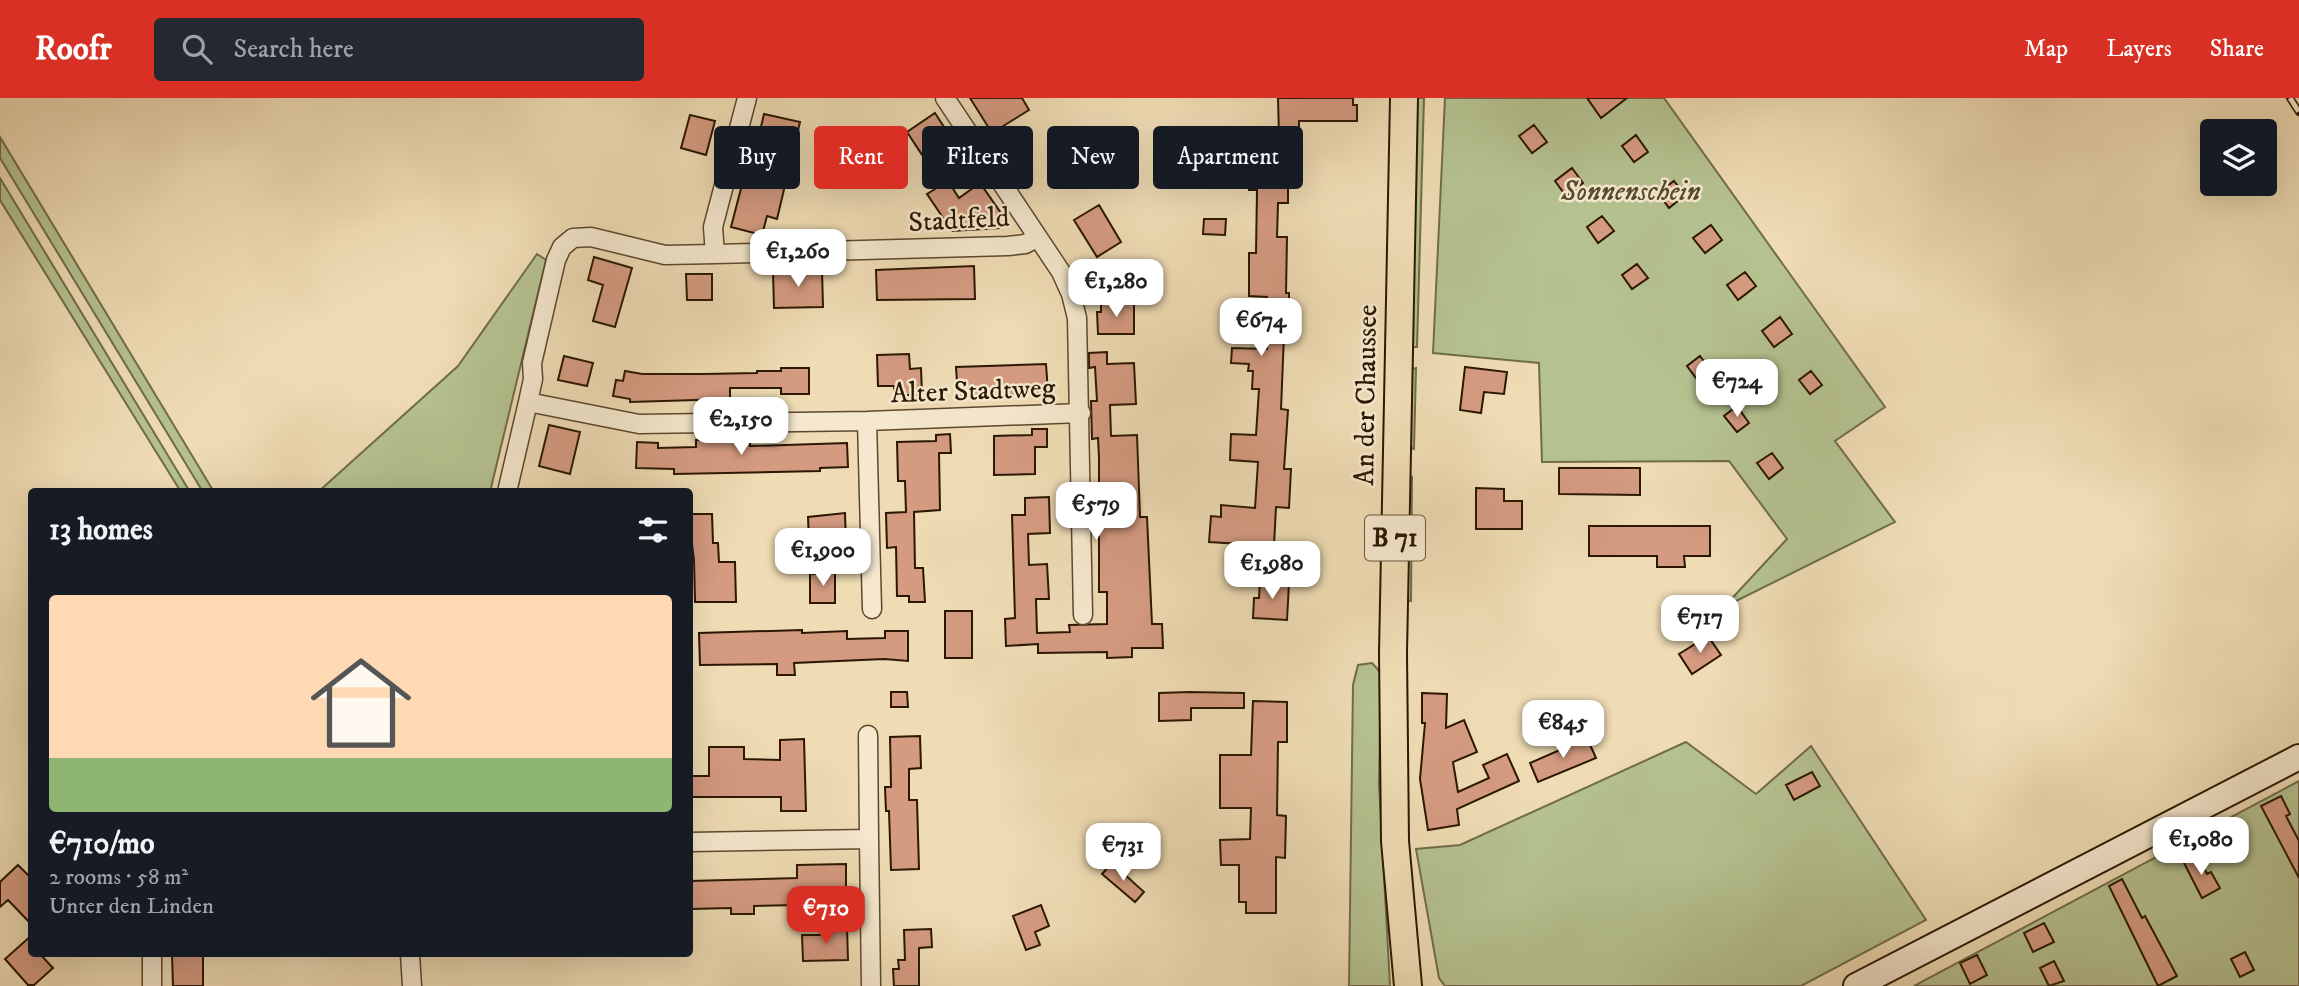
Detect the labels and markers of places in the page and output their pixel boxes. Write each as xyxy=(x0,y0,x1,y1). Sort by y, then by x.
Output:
pin: €1,260 xyxy=(741,230,855,289)
pin: €1,280 xyxy=(1059,260,1173,319)
pin: €674 xyxy=(1220,299,1302,358)
pin: €724 xyxy=(1696,360,1778,419)
pin: €2,150 xyxy=(684,398,798,457)
pin: €579 xyxy=(1055,482,1137,542)
pin: €1,900 xyxy=(766,528,880,588)
pin: €1,980 xyxy=(1215,542,1329,601)
pin: €717 xyxy=(1659,596,1741,655)
pin: €845 xyxy=(1522,700,1604,760)
pin: €1,080 xyxy=(2144,818,2258,877)
pin: €731 xyxy=(1082,824,1164,883)
pin: €710 xyxy=(785,886,867,946)

